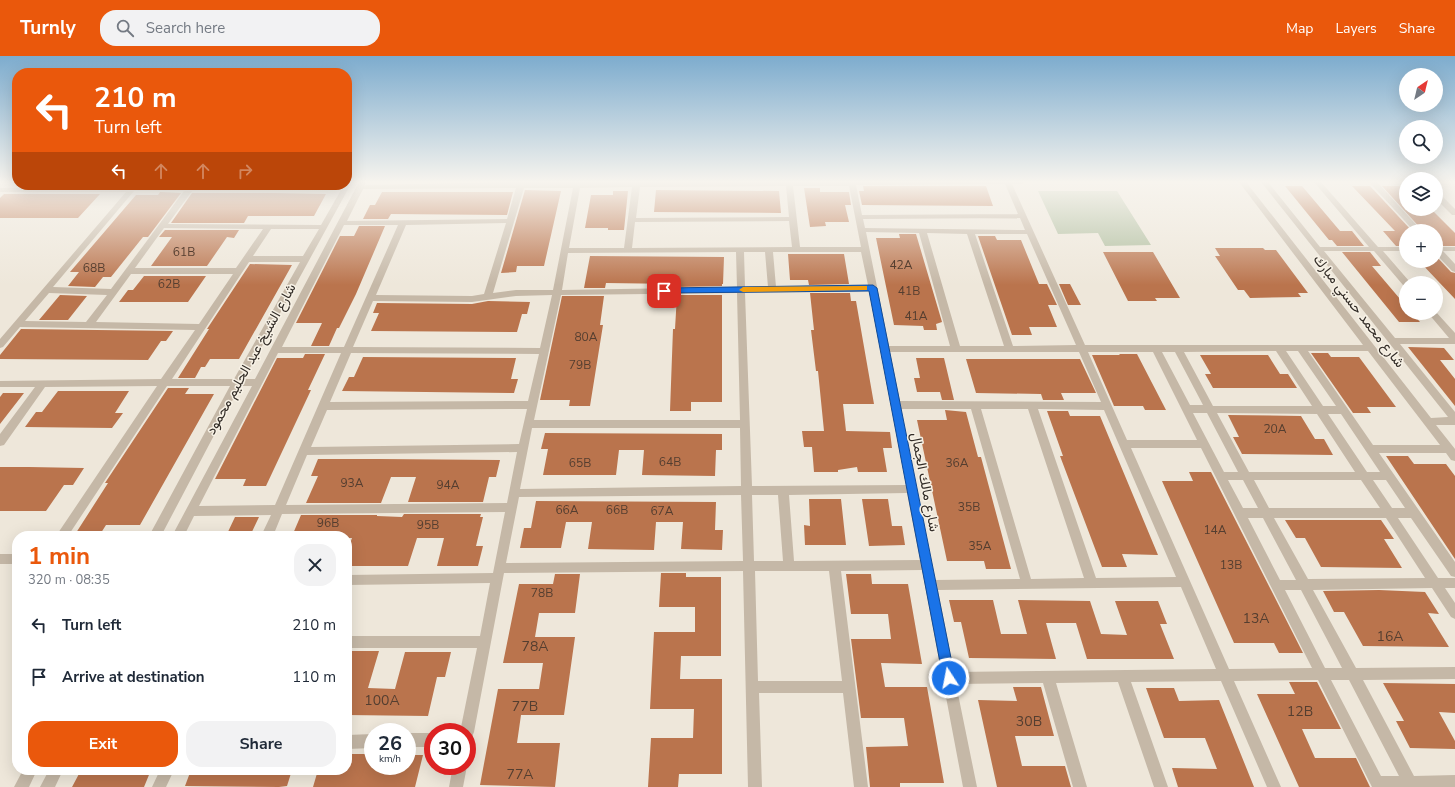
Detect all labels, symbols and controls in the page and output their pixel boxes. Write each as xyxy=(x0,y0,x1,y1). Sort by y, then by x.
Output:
search box xyxy=(100,10,380,46)
text: Turnly xyxy=(20,15,76,41)
icon: search xyxy=(114,17,136,39)
text: Search here xyxy=(146,18,225,38)
text: Map xyxy=(1286,19,1313,38)
text: Layers xyxy=(1335,19,1377,38)
text: Share xyxy=(1399,19,1435,38)
north arrow xyxy=(1399,68,1443,112)
map controls xyxy=(1399,68,1443,320)
text: 210 m xyxy=(94,79,177,117)
icon: left xyxy=(28,84,80,136)
text: Turn left xyxy=(94,115,162,139)
button: search xyxy=(1399,120,1443,164)
icon: left xyxy=(108,160,130,182)
icon: ahead xyxy=(150,160,172,182)
icon: ahead xyxy=(192,160,214,182)
icon: right xyxy=(234,160,256,182)
button: layers xyxy=(1399,172,1443,216)
button: + xyxy=(1399,224,1443,268)
house number: 61B xyxy=(173,244,195,260)
street label: شارع محمد حسني مبارك xyxy=(1307,251,1409,373)
house number: 42A xyxy=(889,257,913,273)
house number: 68B xyxy=(83,260,105,276)
pin xyxy=(647,274,681,308)
house number: 62B xyxy=(158,276,180,292)
button: − xyxy=(1399,276,1443,320)
street label: شارع الشيخ عبد الحليم محمود xyxy=(202,280,301,438)
icon: arrive xyxy=(653,280,675,302)
house number: 41B xyxy=(898,283,920,299)
house number: 41A xyxy=(904,308,928,324)
house number: 80A xyxy=(574,329,598,345)
house number: 79B xyxy=(569,357,591,373)
house number: 20A xyxy=(1263,421,1287,437)
street label: شارع مالك الجمال xyxy=(905,431,944,533)
house number: 64B xyxy=(659,454,681,470)
house number: 65B xyxy=(569,455,591,471)
house number: 36A xyxy=(945,455,969,471)
house number: 93A xyxy=(340,475,364,491)
house number: 94A xyxy=(436,477,460,493)
house number: 35B xyxy=(958,499,980,515)
house number: 66A xyxy=(555,502,579,518)
house number: 66B xyxy=(606,502,628,518)
house number: 67A xyxy=(650,503,674,519)
house number: 96B xyxy=(317,515,339,531)
house number: 95B xyxy=(417,517,439,533)
house number: 14A xyxy=(1203,522,1227,538)
house number: 35A xyxy=(968,538,992,554)
text: 1 min xyxy=(28,540,90,572)
button: close xyxy=(294,544,336,586)
house number: 13B xyxy=(1220,557,1242,573)
text: 320 m · 08:35 xyxy=(28,571,110,589)
house number: 78B xyxy=(531,585,553,601)
house number: 13A xyxy=(1242,609,1270,628)
icon: left xyxy=(28,614,50,636)
text: Turn left xyxy=(62,615,121,635)
text: 210 m xyxy=(292,615,336,635)
house number: 16A xyxy=(1376,627,1404,646)
house number: 78A xyxy=(521,637,549,656)
position arrow xyxy=(928,657,970,699)
icon: arrive xyxy=(28,666,50,688)
text: Arrive at destination xyxy=(62,667,205,687)
text: 110 m xyxy=(292,667,336,687)
house number: 100A xyxy=(364,691,400,710)
house number: 77B xyxy=(512,697,538,716)
house number: 12B xyxy=(1287,702,1313,721)
house number: 30B xyxy=(1016,712,1042,731)
button: Exit xyxy=(28,721,178,767)
button: Share xyxy=(186,721,336,767)
speed limit sign: 30 xyxy=(424,723,476,775)
text: 26 xyxy=(378,730,402,757)
text: km/h xyxy=(379,752,401,766)
house number: 77A xyxy=(506,765,534,784)

